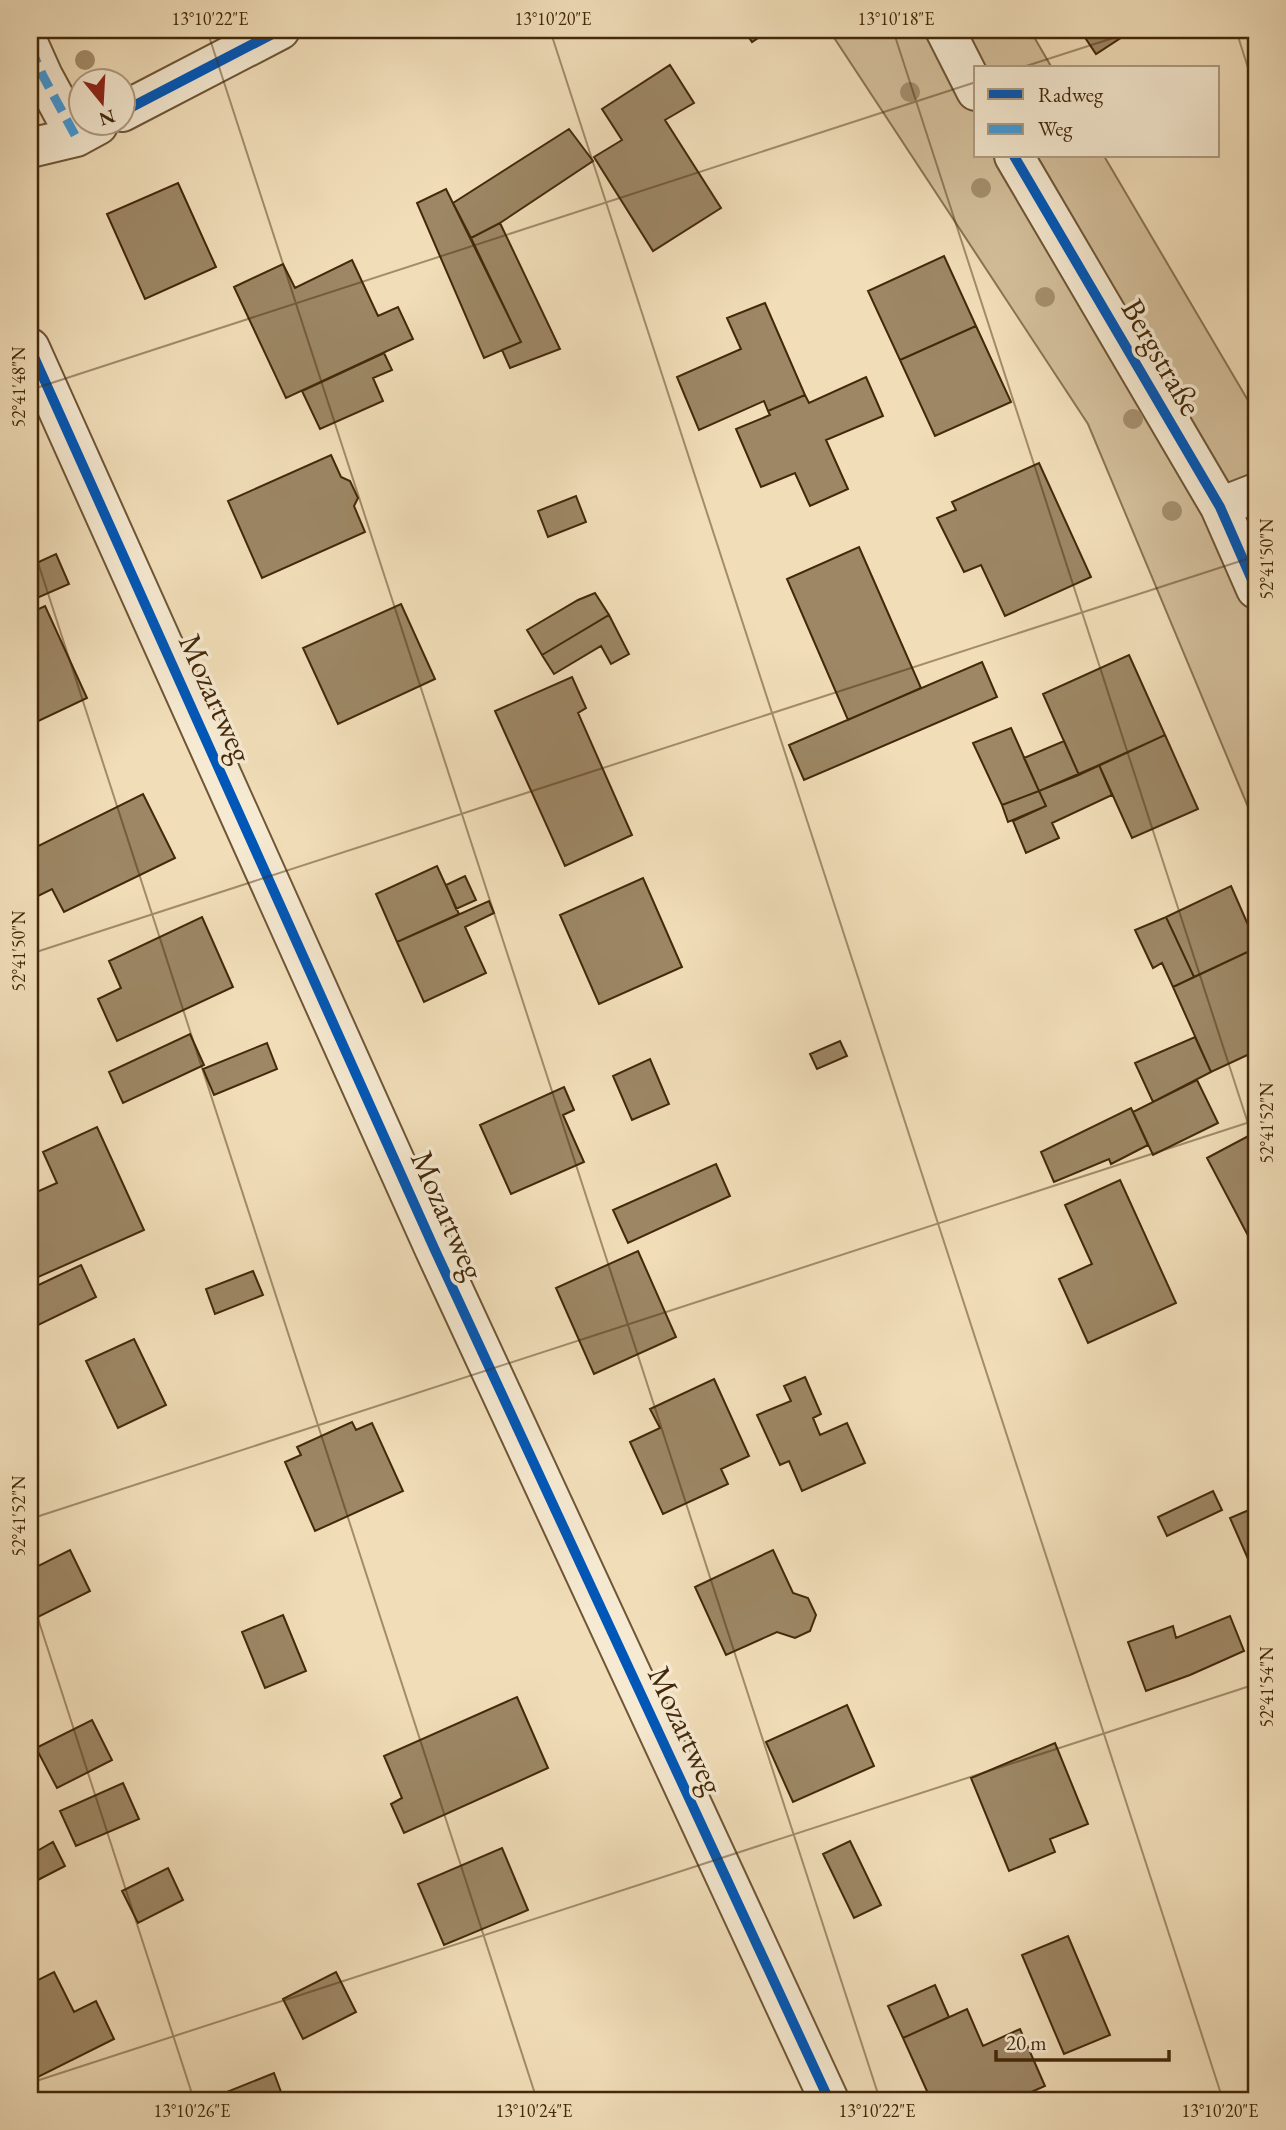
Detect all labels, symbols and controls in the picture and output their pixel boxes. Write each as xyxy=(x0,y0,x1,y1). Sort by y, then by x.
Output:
text: 13°10'22"E xyxy=(172,7,248,30)
text: 13°10'20"E xyxy=(515,7,591,30)
text: 13°10'18"E xyxy=(858,7,934,30)
north arrow xyxy=(66,66,136,136)
legend xyxy=(974,66,1220,158)
text: Radweg xyxy=(1038,81,1104,108)
text: N xyxy=(95,103,118,132)
text: Weg xyxy=(1038,115,1073,142)
street label: Bergstraße xyxy=(1112,291,1212,423)
text: 52°41'48"N xyxy=(7,346,30,427)
text: 52°41'50"N xyxy=(1255,518,1278,599)
street label: Mozartweg xyxy=(169,627,263,770)
text: 52°41'50"N xyxy=(7,910,30,991)
text: 52°41'52"N xyxy=(1255,1082,1278,1163)
street label: Mozartweg xyxy=(401,1144,495,1287)
text: 52°41'52"N xyxy=(7,1475,30,1556)
text: 52°41'54"N xyxy=(1255,1646,1278,1727)
street label: Mozartweg xyxy=(638,1659,734,1802)
scale bar xyxy=(996,2018,1169,2062)
text: 20 m xyxy=(1006,2029,1047,2056)
text: 13°10'26"E xyxy=(154,2099,230,2122)
text: 13°10'24"E xyxy=(496,2099,572,2122)
text: 13°10'22"E xyxy=(839,2099,915,2122)
text: 13°10'20"E xyxy=(1182,2099,1258,2122)

